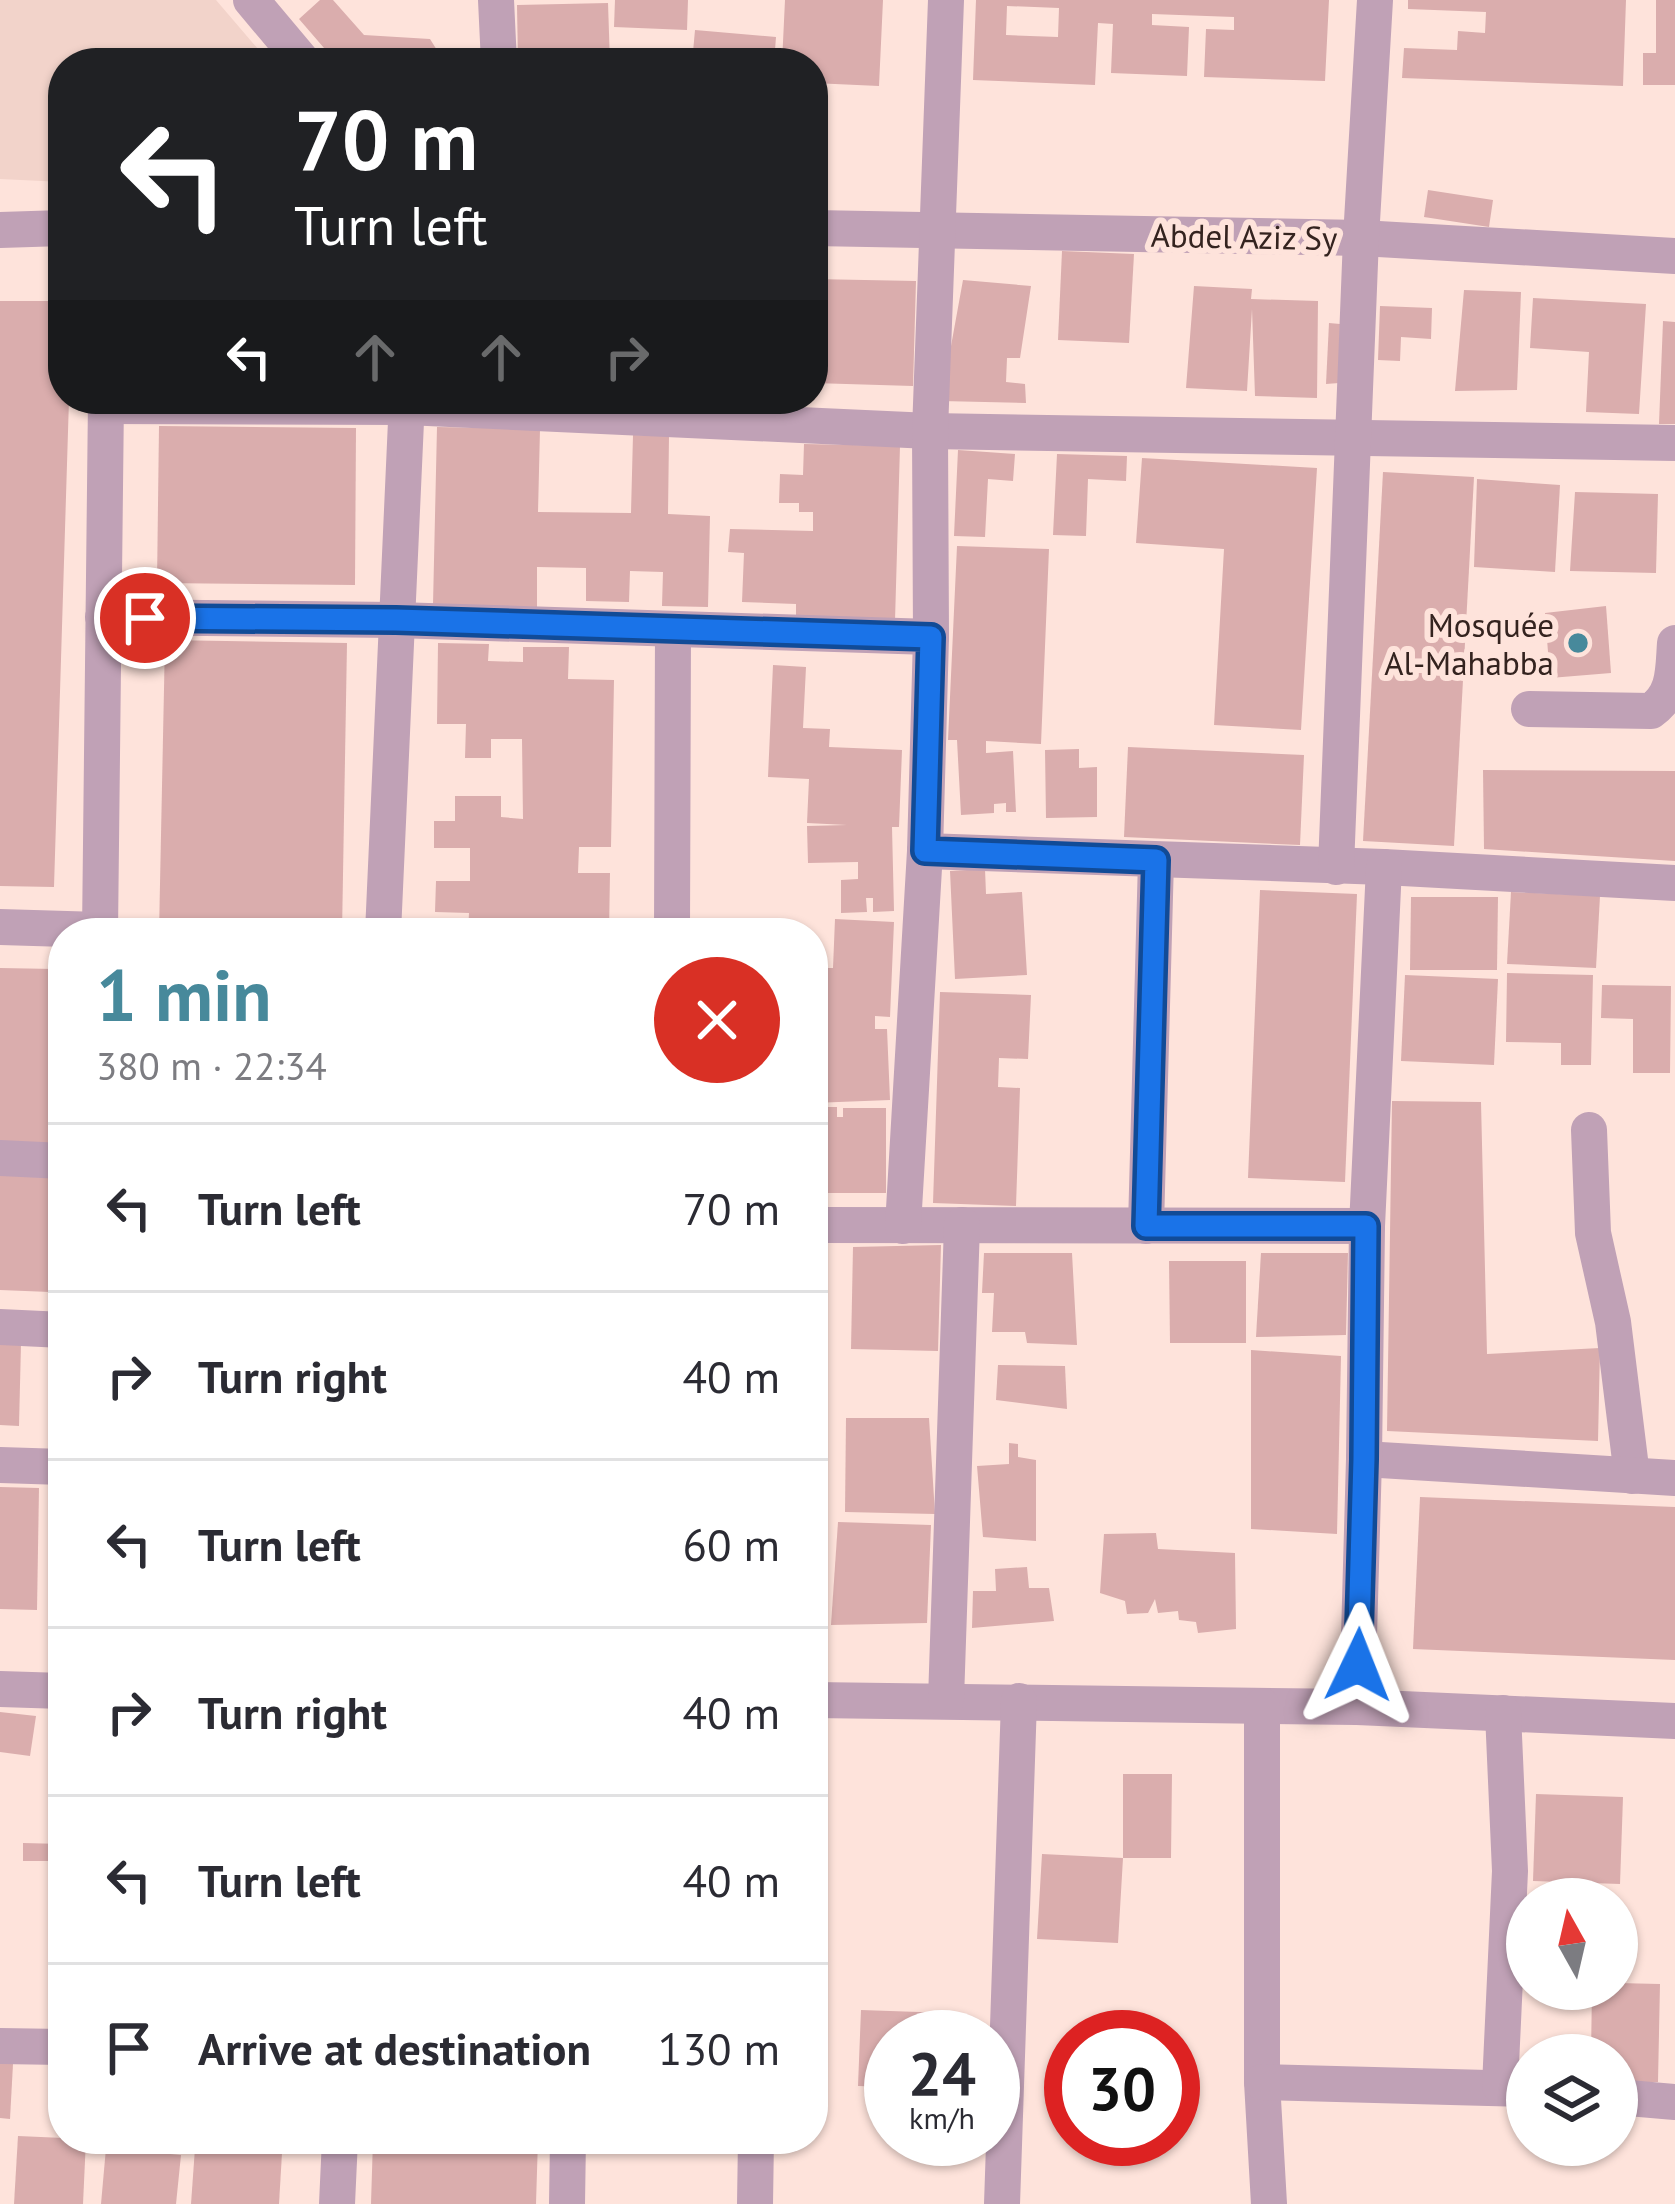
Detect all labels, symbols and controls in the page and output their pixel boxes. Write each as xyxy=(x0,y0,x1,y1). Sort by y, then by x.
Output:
text: 70 m xyxy=(294,84,478,193)
icon: left xyxy=(96,96,252,252)
text: Turn left xyxy=(294,190,488,260)
street label: Abdel Aziz Sy xyxy=(1150,213,1338,259)
icon: left xyxy=(216,324,282,390)
icon: ahead xyxy=(342,324,408,390)
icon: ahead xyxy=(468,324,534,390)
icon: right xyxy=(594,324,660,390)
pin xyxy=(94,567,196,669)
icon: arrive xyxy=(112,585,178,651)
place label: Mosquée Al-Mahabba xyxy=(1384,603,1554,684)
marker: Mosquée Al-Mahabba xyxy=(1565,630,1591,656)
text: 1 min xyxy=(96,948,272,1041)
button: close xyxy=(654,957,780,1083)
text: 380 m · 22:34 xyxy=(96,1040,327,1091)
icon: left xyxy=(96,1175,162,1241)
text: Turn left xyxy=(198,1179,361,1237)
text: 70 m xyxy=(682,1179,780,1237)
icon: right xyxy=(96,1343,162,1409)
text: Turn right xyxy=(198,1347,387,1405)
text: 40 m xyxy=(682,1347,780,1405)
icon: left xyxy=(96,1511,162,1577)
text: Turn left xyxy=(198,1515,361,1573)
text: 60 m xyxy=(682,1515,780,1573)
position arrow xyxy=(1295,1602,1421,1728)
icon: right xyxy=(96,1679,162,1745)
text: Turn right xyxy=(198,1683,387,1741)
text: 40 m xyxy=(682,1683,780,1741)
icon: left xyxy=(96,1847,162,1913)
text: Turn left xyxy=(198,1851,361,1909)
text: 40 m xyxy=(682,1851,780,1909)
north arrow xyxy=(1506,1878,1638,2010)
map controls xyxy=(1506,1878,1638,2166)
speed limit sign: 30 xyxy=(1044,2010,1200,2166)
icon: arrive xyxy=(96,2015,162,2081)
text: Arrive at destination xyxy=(198,2019,591,2077)
text: 130 m xyxy=(658,2019,780,2077)
text: 24 xyxy=(908,2034,976,2112)
button: layers xyxy=(1506,2034,1638,2166)
text: km/h xyxy=(909,2098,975,2137)

